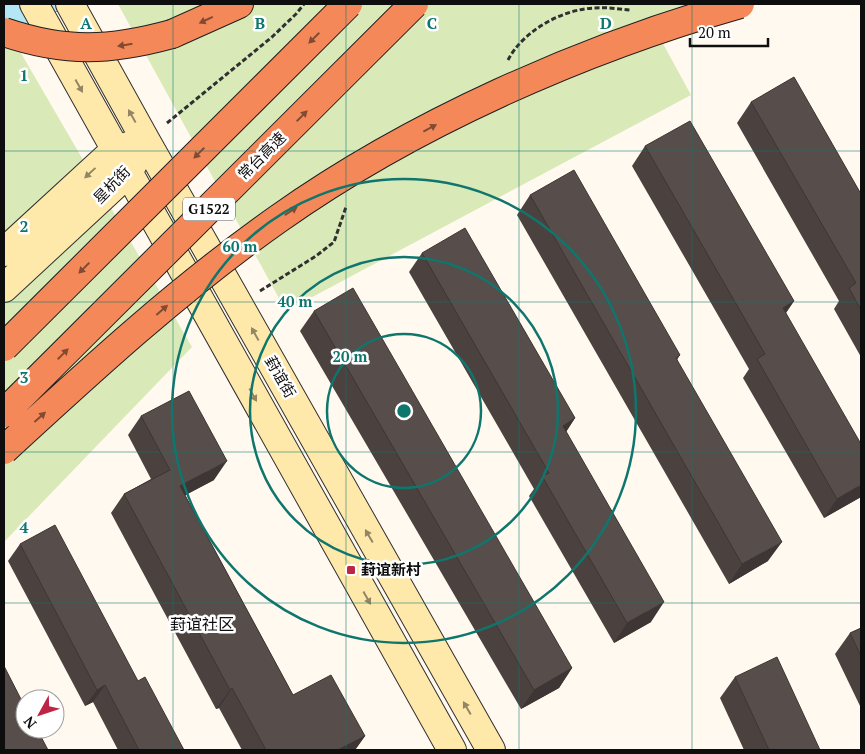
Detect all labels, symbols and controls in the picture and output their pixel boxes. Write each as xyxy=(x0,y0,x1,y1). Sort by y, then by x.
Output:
text: A xyxy=(80,12,92,34)
text: B xyxy=(255,12,265,34)
text: C xyxy=(427,12,437,34)
text: D xyxy=(600,12,612,34)
scale bar xyxy=(690,15,768,47)
one-way arrow xyxy=(199,16,213,24)
text: 20 m xyxy=(698,22,731,42)
one-way arrow xyxy=(308,32,320,44)
one-way arrow xyxy=(117,42,133,50)
text: 1 xyxy=(19,64,29,86)
one-way arrow xyxy=(75,78,83,93)
one-way arrow xyxy=(128,109,136,123)
one-way arrow xyxy=(296,110,308,122)
one-way arrow xyxy=(423,124,438,132)
street label: 常台高速 xyxy=(233,127,290,184)
one-way arrow xyxy=(193,147,205,159)
street label: 星杭街 xyxy=(88,161,134,207)
one-way arrow xyxy=(84,167,96,179)
road number: G1522 xyxy=(183,198,235,220)
one-way arrow xyxy=(284,206,297,215)
text: 2 xyxy=(19,215,29,237)
text: 60 m xyxy=(223,236,258,256)
one-way arrow xyxy=(78,261,90,273)
text: 40 m xyxy=(278,291,313,311)
one-way arrow xyxy=(156,305,168,316)
one-way arrow xyxy=(251,326,259,341)
text: 20 m xyxy=(333,346,368,366)
one-way arrow xyxy=(57,348,69,360)
street label: 葑谊街 xyxy=(261,352,301,401)
text: 3 xyxy=(19,366,29,388)
one-way arrow xyxy=(248,389,257,402)
centre of rings xyxy=(395,402,413,420)
one-way arrow xyxy=(33,411,45,423)
text: 4 xyxy=(19,516,29,538)
one-way arrow xyxy=(365,529,374,543)
place label: 葑谊新村 xyxy=(361,559,421,579)
marker: 葑谊新村 xyxy=(345,564,357,576)
one-way arrow xyxy=(362,591,371,605)
district label: 葑谊社区 xyxy=(170,613,234,635)
north arrow xyxy=(15,689,65,739)
one-way arrow xyxy=(463,700,471,715)
text: N xyxy=(19,712,40,733)

